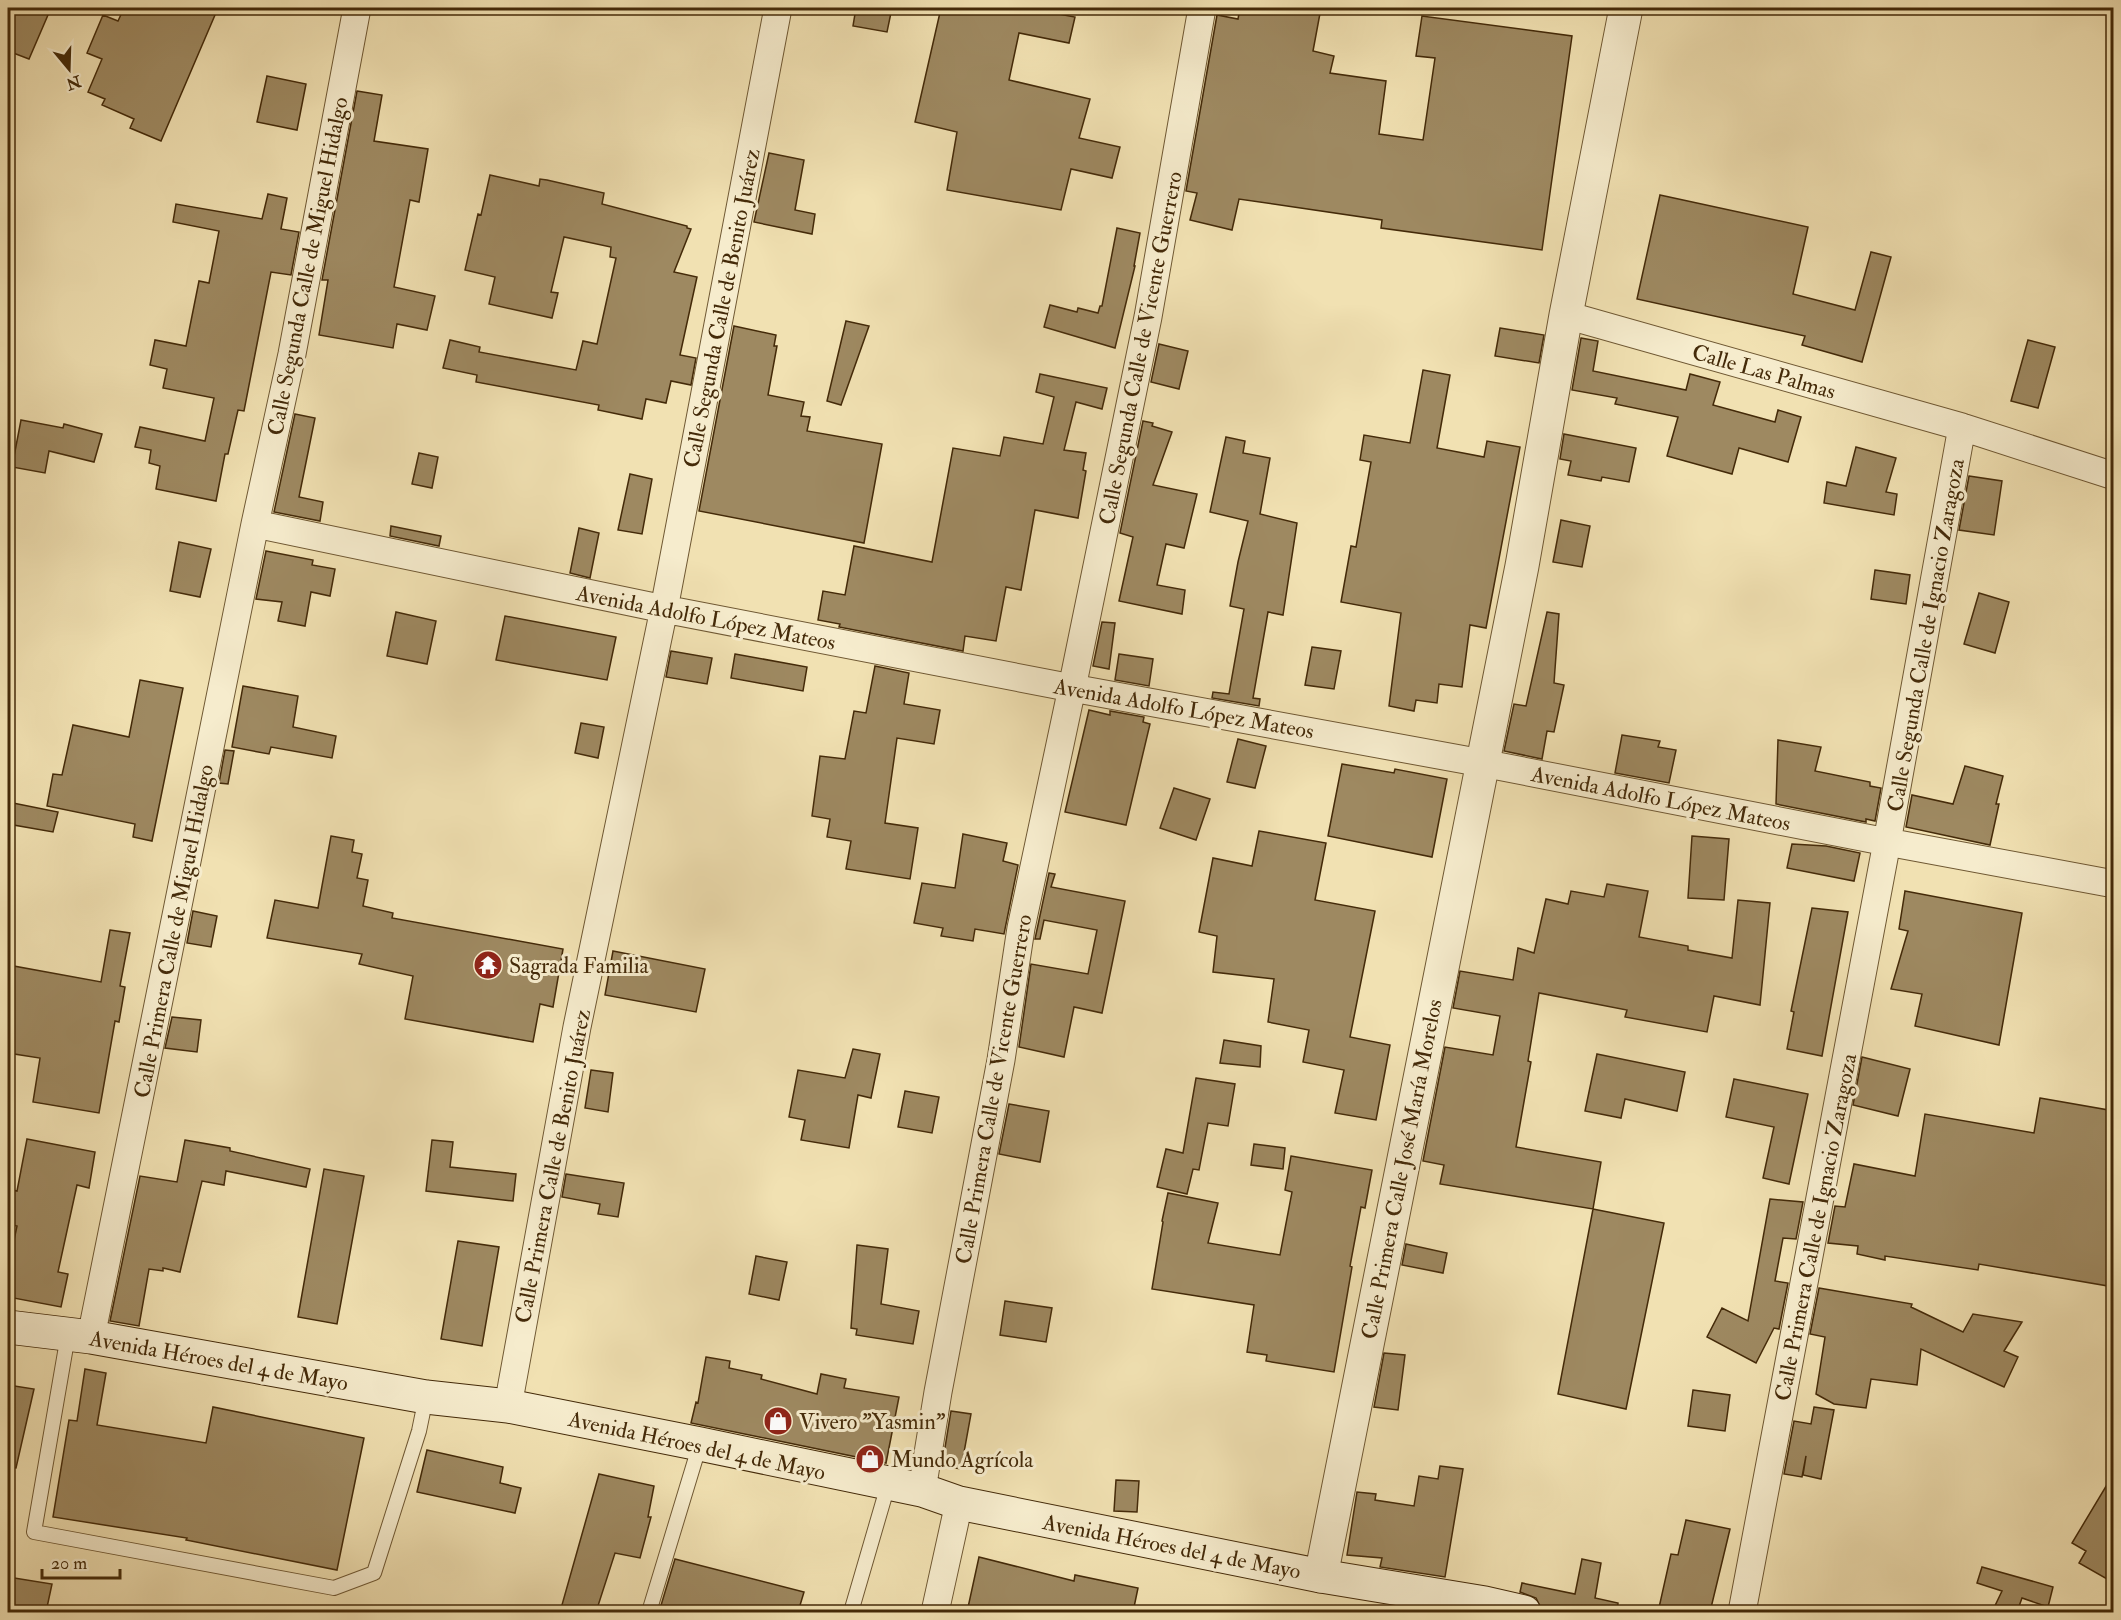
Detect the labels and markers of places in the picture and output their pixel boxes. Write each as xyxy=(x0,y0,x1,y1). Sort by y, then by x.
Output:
temple icon: Sagrada Familia xyxy=(472,949,504,981)
place label: Sagrada Familia xyxy=(509,952,650,980)
shop icon: Vivero "Yasmin" xyxy=(762,1405,794,1437)
place label: Vivero "Yasmin" xyxy=(799,1408,946,1436)
shop icon: Mundo Agrícola xyxy=(854,1443,886,1475)
place label: Mundo Agrícola xyxy=(891,1446,1034,1474)

